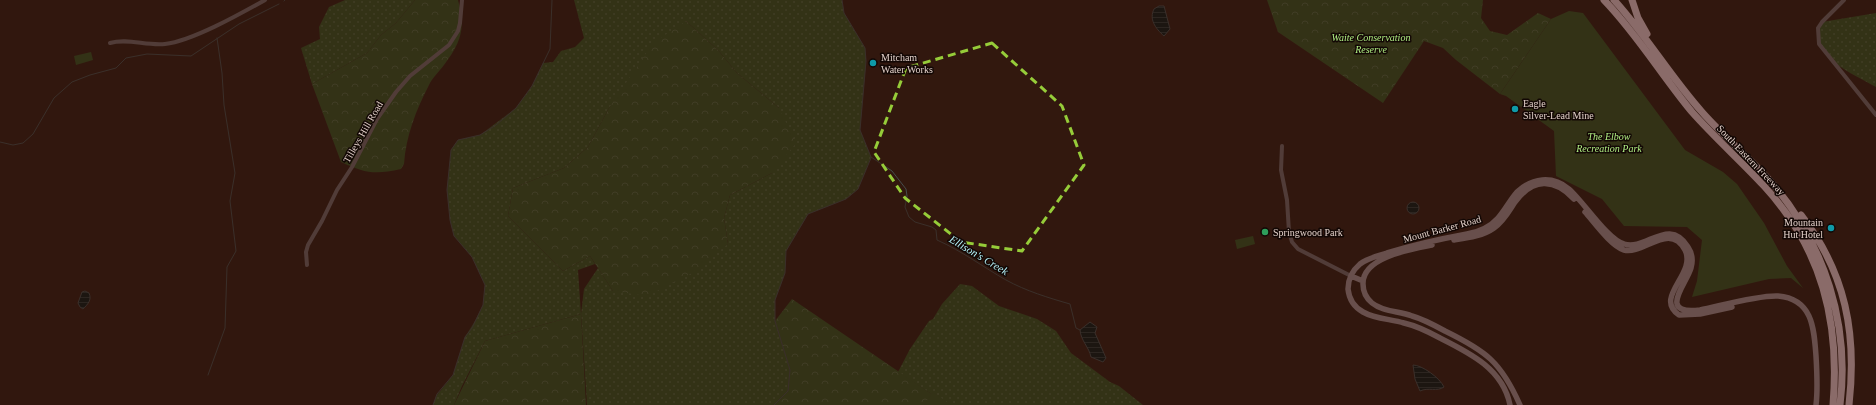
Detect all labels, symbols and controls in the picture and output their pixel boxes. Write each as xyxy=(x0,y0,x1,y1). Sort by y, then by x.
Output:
park label: Waite Conservation Reserve xyxy=(1332,32,1410,55)
place label: Mitcham Water Works xyxy=(881,52,933,75)
marker: Mitcham Water Works xyxy=(868,58,878,68)
place label: Eagle Silver-Lead Mine xyxy=(1523,98,1594,121)
street label: Tilleys Hill Road xyxy=(341,99,385,165)
marker: Eagle Silver-Lead Mine xyxy=(1510,104,1520,114)
street label: South Eastern Freeway xyxy=(1715,123,1787,197)
park label: The Elbow Recreation Park xyxy=(1575,131,1642,154)
street label: Mount Barker Road xyxy=(1402,213,1482,245)
place label: Mountain Hut Hotel xyxy=(1783,217,1823,240)
marker: Mountain Hut Hotel xyxy=(1826,223,1836,233)
marker: Springwood Park xyxy=(1260,227,1270,237)
place label: Springwood Park xyxy=(1273,227,1343,238)
water label: Ellison's Creek xyxy=(947,232,1012,278)

